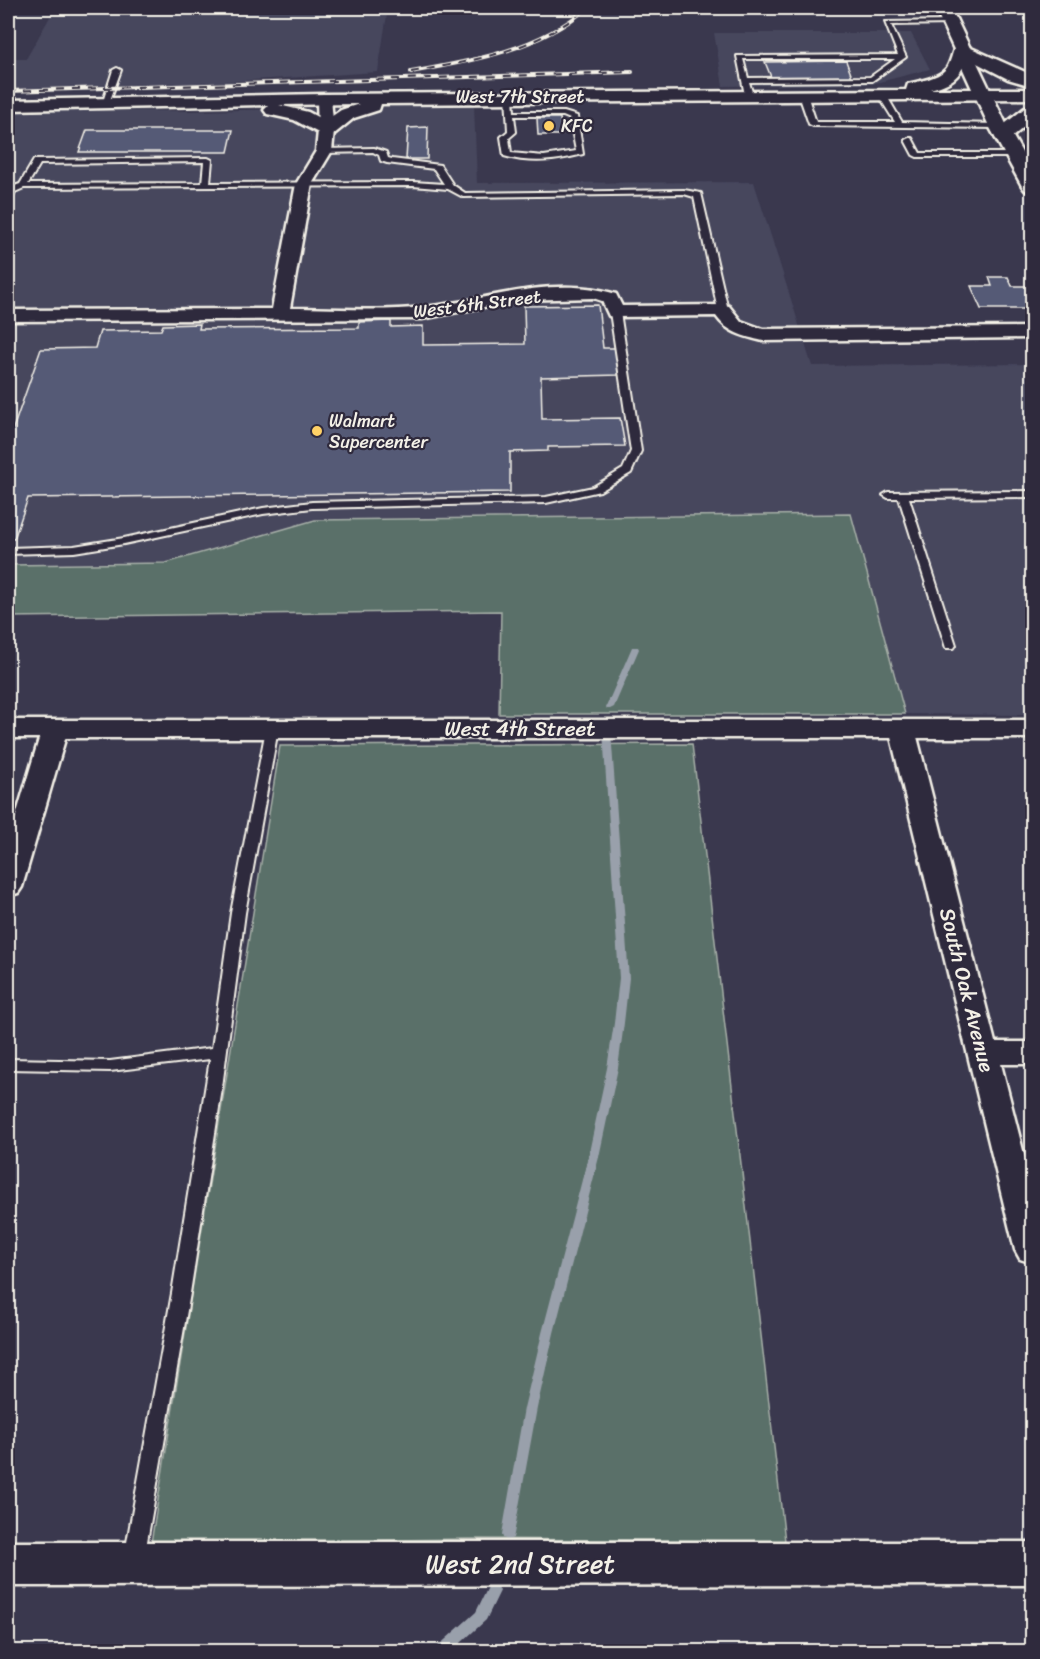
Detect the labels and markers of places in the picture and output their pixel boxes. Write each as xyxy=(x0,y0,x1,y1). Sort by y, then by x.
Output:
place label: KFC xyxy=(561,110,593,142)
marker: KFC xyxy=(542,119,556,133)
place label: Walmart Supercenter xyxy=(329,405,430,458)
marker: Walmart Supercenter xyxy=(310,424,324,438)

